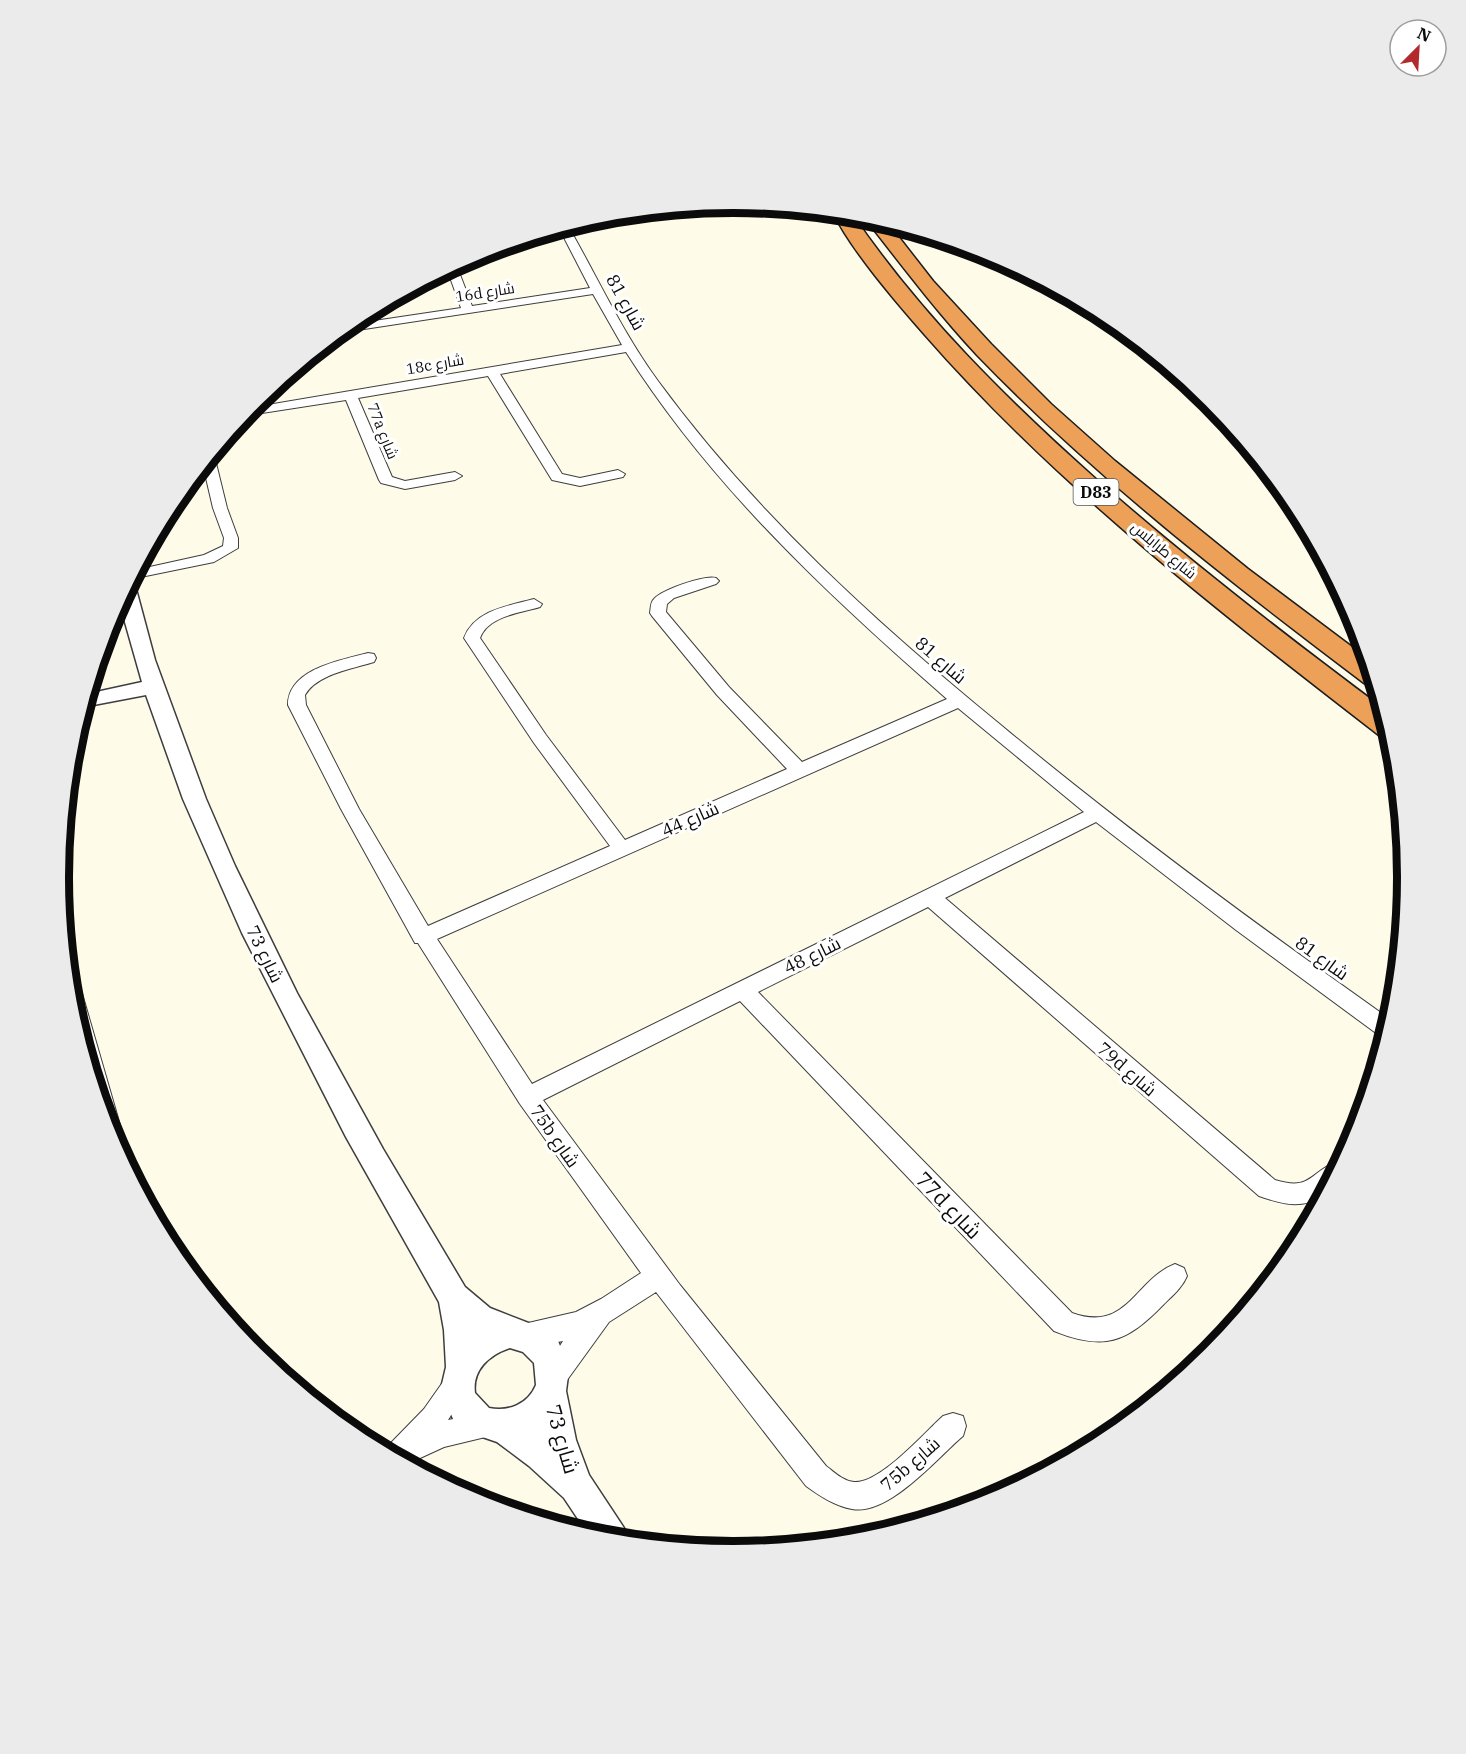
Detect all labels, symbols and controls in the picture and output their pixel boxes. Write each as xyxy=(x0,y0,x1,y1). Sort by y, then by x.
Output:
north arrow xyxy=(1388,18,1448,78)
text: N xyxy=(1414,23,1434,46)
street label: شارع 81 xyxy=(600,270,651,335)
street label: 16d شارع xyxy=(454,278,516,308)
street label: 18c شارع xyxy=(405,350,466,380)
street label: 77a شارع xyxy=(361,400,403,463)
road number: D83 xyxy=(1074,479,1118,505)
street label: شارع طرابلس xyxy=(1126,517,1201,584)
street label: شارع 81 xyxy=(910,631,971,689)
street label: شارع 44 xyxy=(658,796,723,843)
street label: شارع 73 xyxy=(240,922,289,987)
street label: شارع 48 xyxy=(780,931,845,980)
street label: شارع 81 xyxy=(1290,931,1353,986)
street label: 79d شارع xyxy=(1092,1037,1162,1102)
street label: 75b شارع xyxy=(524,1100,585,1172)
street label: 77d شارع xyxy=(909,1165,988,1245)
street label: شارع 73 xyxy=(539,1401,586,1477)
street label: 75b شارع xyxy=(876,1432,945,1497)

